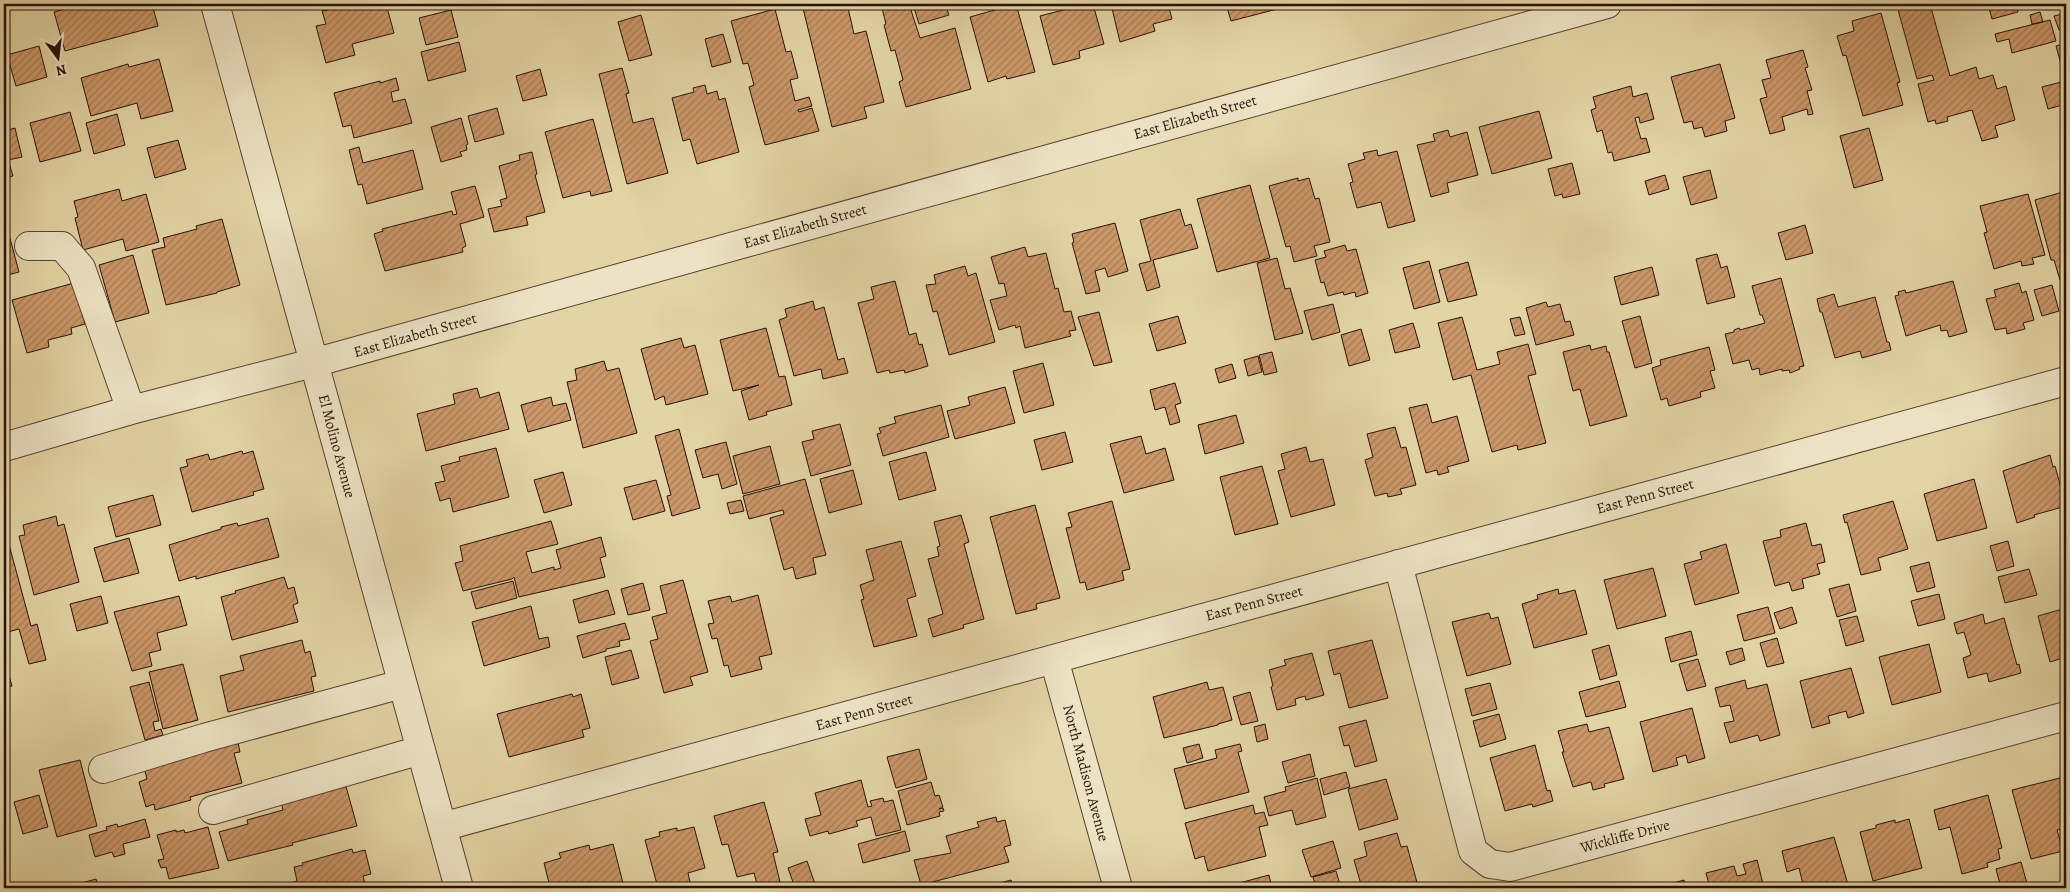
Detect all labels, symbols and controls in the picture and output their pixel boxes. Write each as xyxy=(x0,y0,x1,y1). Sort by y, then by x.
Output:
north arrow xyxy=(32,32,82,82)
text: N xyxy=(54,60,69,81)
street label: East Elizabeth Street xyxy=(1131,90,1259,144)
street label: East Elizabeth Street xyxy=(741,199,869,253)
street label: East Elizabeth Street xyxy=(351,308,479,362)
street label: El Molino Avenue xyxy=(314,392,361,500)
street label: East Penn Street xyxy=(1594,473,1696,519)
street label: East Penn Street xyxy=(1203,580,1305,626)
street label: East Penn Street xyxy=(813,689,915,735)
street label: North Madison Avenue xyxy=(1058,702,1114,844)
street label: Wickliffe Drive xyxy=(1577,814,1672,858)

